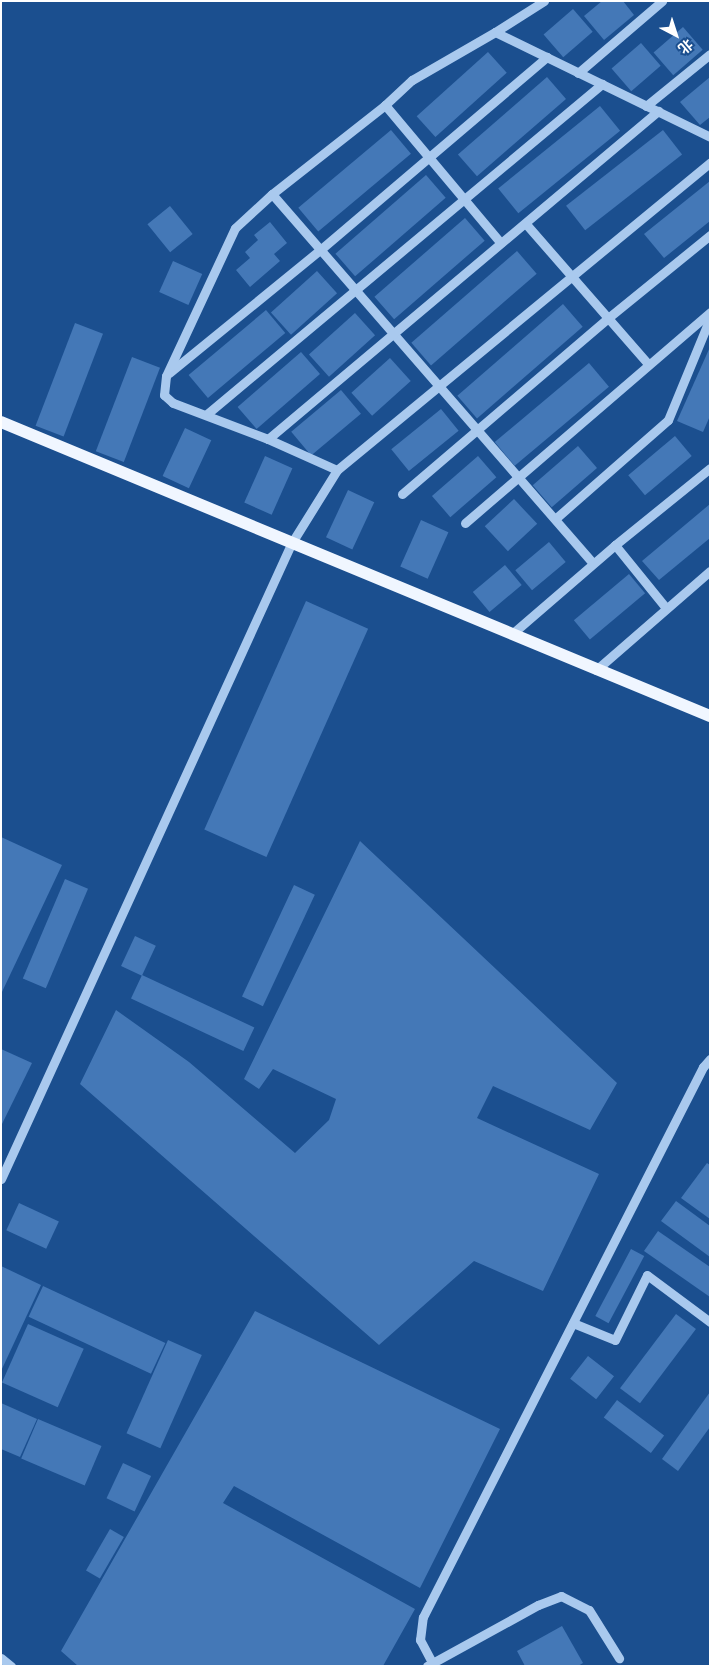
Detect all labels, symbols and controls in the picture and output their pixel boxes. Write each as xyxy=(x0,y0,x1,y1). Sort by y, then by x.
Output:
north arrow xyxy=(651,10,701,60)
text: 北 xyxy=(675,36,696,57)

